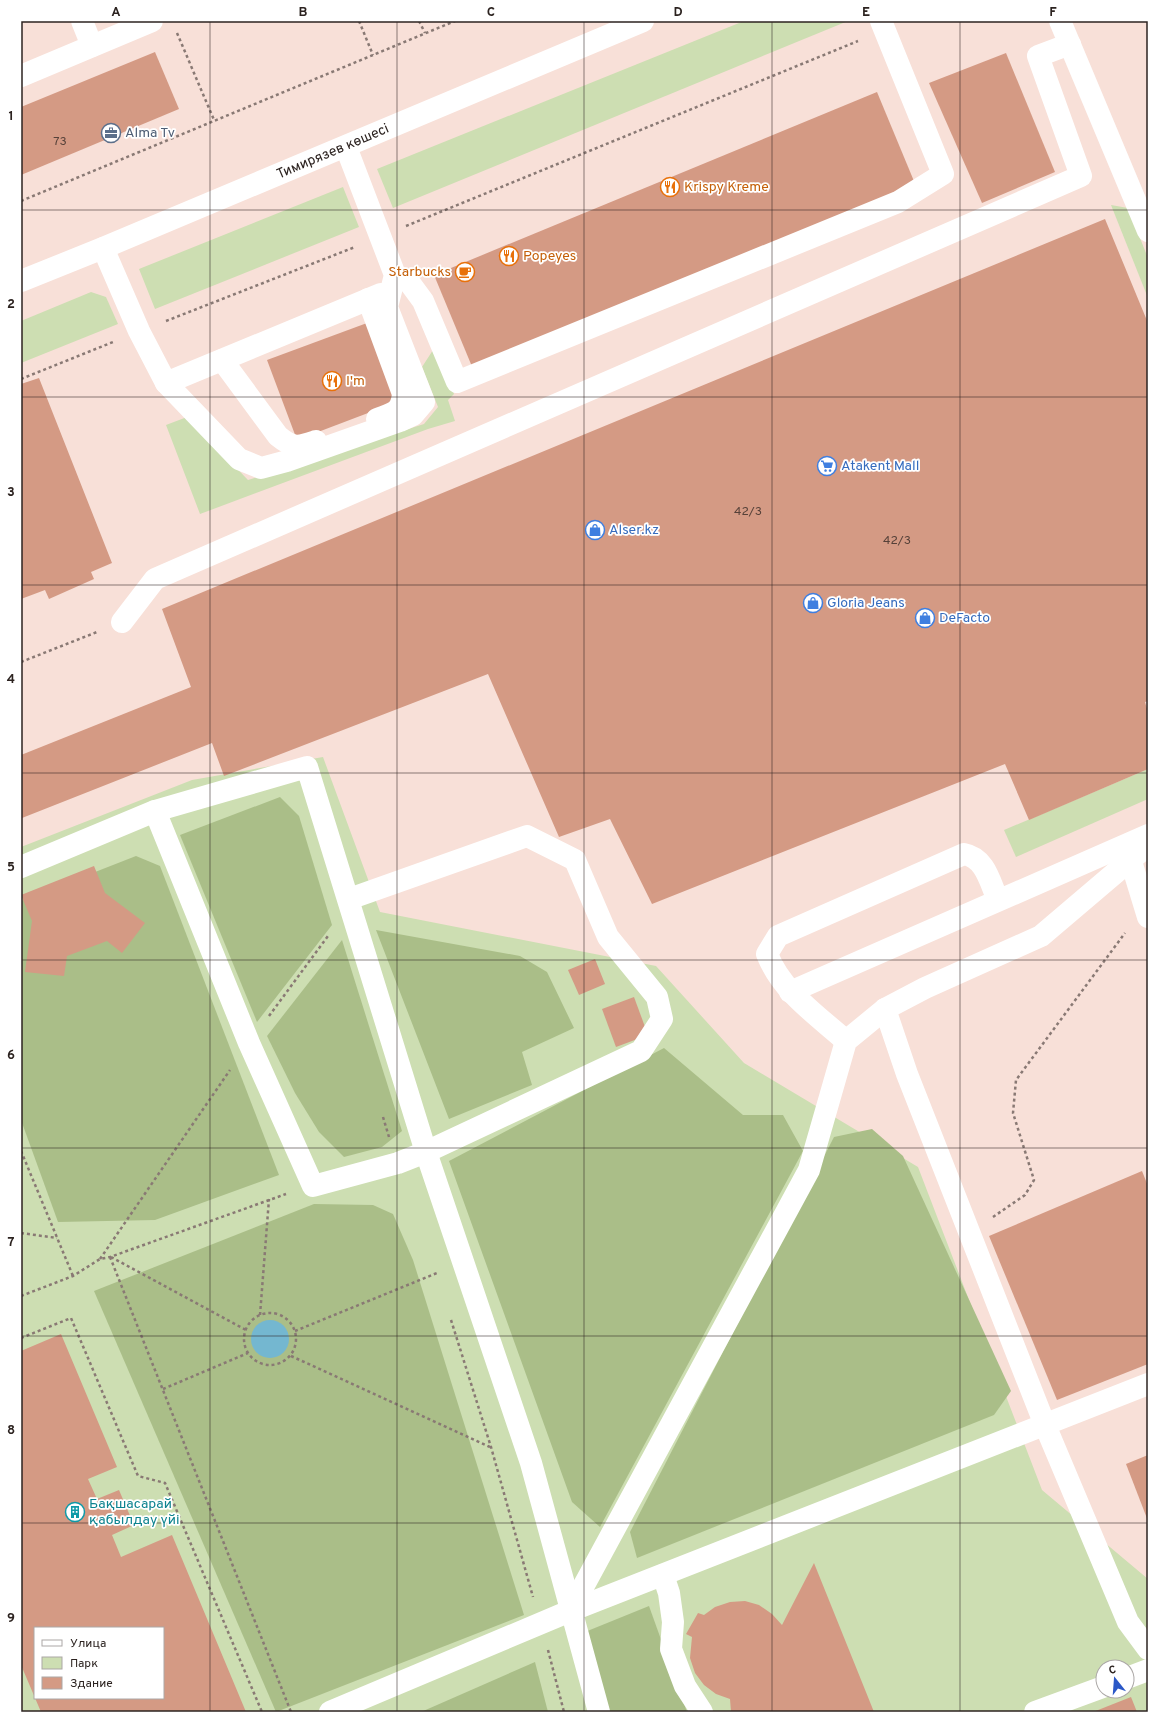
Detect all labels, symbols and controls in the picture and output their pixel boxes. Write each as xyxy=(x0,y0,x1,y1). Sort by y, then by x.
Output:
text: A xyxy=(111,5,121,21)
text: B xyxy=(299,5,308,21)
text: C xyxy=(487,5,495,21)
text: D xyxy=(673,5,683,21)
text: E xyxy=(862,5,870,21)
text: F xyxy=(1049,5,1057,21)
text: 1 xyxy=(8,109,14,125)
street label: Тимирязев көшесі xyxy=(274,121,392,183)
office icon: Alma Tv xyxy=(100,122,122,144)
place label: Alma Tv xyxy=(125,125,175,142)
house number: 73 xyxy=(53,134,67,150)
restaurant icon: Krispy Kreme xyxy=(659,176,681,198)
place label: Krispy Kreme xyxy=(684,179,769,196)
restaurant icon: Popeyes xyxy=(498,245,520,267)
place label: Popeyes xyxy=(523,248,576,265)
cafe icon: Starbucks xyxy=(454,261,476,283)
place label: Starbucks xyxy=(388,264,451,281)
text: 2 xyxy=(7,297,15,313)
restaurant icon: I'm xyxy=(321,370,343,392)
place label: I'm xyxy=(346,373,365,390)
supermarket icon: Atakent Mall xyxy=(816,455,838,477)
place label: Atakent Mall xyxy=(841,458,919,475)
text: 3 xyxy=(7,485,15,501)
house number: 42/3 xyxy=(734,504,762,520)
shop icon: Alser.kz xyxy=(584,519,606,541)
place label: Alser.kz xyxy=(609,522,659,539)
house number: 42/3 xyxy=(883,533,911,549)
shop icon: Gloria Jeans xyxy=(802,592,824,614)
place label: Gloria Jeans xyxy=(827,595,905,612)
shop icon: DeFacto xyxy=(914,607,936,629)
place label: DeFacto xyxy=(939,610,990,627)
text: 4 xyxy=(7,672,15,688)
text: 5 xyxy=(7,860,15,876)
text: 6 xyxy=(7,1048,15,1064)
text: 7 xyxy=(8,1235,15,1251)
text: 8 xyxy=(7,1423,15,1439)
place label: Бақшасарай қабылдау үйі xyxy=(89,1496,180,1529)
building icon: Бақшасарай қабылдау үйі xyxy=(64,1501,86,1523)
text: 9 xyxy=(7,1611,15,1627)
legend xyxy=(34,1627,164,1699)
text: Улица xyxy=(70,1636,106,1652)
text: Парк xyxy=(70,1656,98,1672)
north arrow xyxy=(1095,1659,1135,1699)
text: С xyxy=(1107,1663,1118,1678)
text: Здание xyxy=(70,1676,113,1692)

